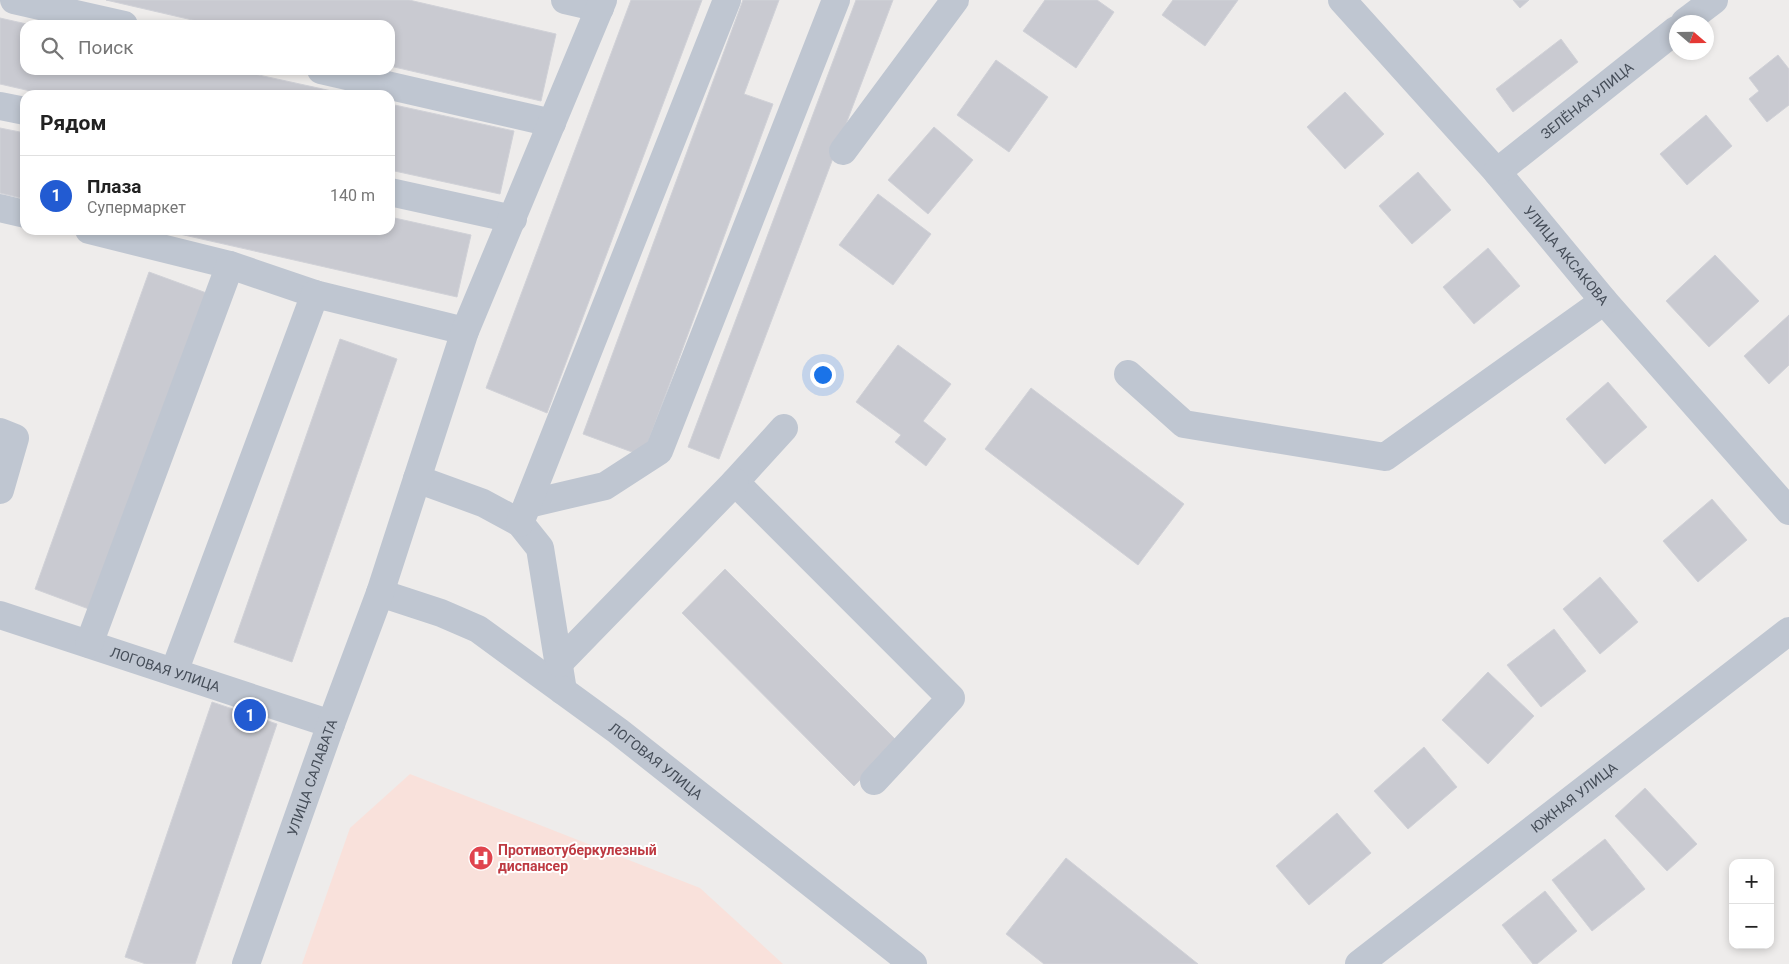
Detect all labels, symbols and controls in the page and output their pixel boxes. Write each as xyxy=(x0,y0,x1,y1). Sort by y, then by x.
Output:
north arrow xyxy=(1669,15,1714,60)
search box xyxy=(20,20,395,75)
icon: search xyxy=(38,34,66,62)
text: Поиск xyxy=(78,36,134,59)
street label: ЗЕЛЁНАЯ УЛИЦА xyxy=(1538,59,1637,142)
text: Рядом xyxy=(40,111,106,135)
text: Плаза xyxy=(87,175,141,198)
text: 1 xyxy=(51,186,61,205)
text: 140 m xyxy=(330,186,375,205)
text: Супермаркет xyxy=(87,198,186,217)
street label: УЛИЦА АКСАКОВА xyxy=(1521,203,1612,308)
your location xyxy=(810,362,836,388)
street label: ЛОГОВАЯ УЛИЦА xyxy=(108,644,222,695)
pin: 1 xyxy=(234,696,266,734)
street label: УЛИЦА САЛАВАТА xyxy=(284,717,340,838)
street label: ЛОГОВАЯ УЛИЦА xyxy=(606,719,706,803)
street label: ЮЖНАЯ УЛИЦА xyxy=(1528,759,1620,836)
place label: Противотуберкулезный диспансер xyxy=(498,842,657,874)
hospital icon: Противотуберкулезный диспансер xyxy=(468,845,494,871)
map controls xyxy=(1729,859,1774,949)
button: + xyxy=(1729,859,1774,904)
button: − xyxy=(1729,904,1774,949)

